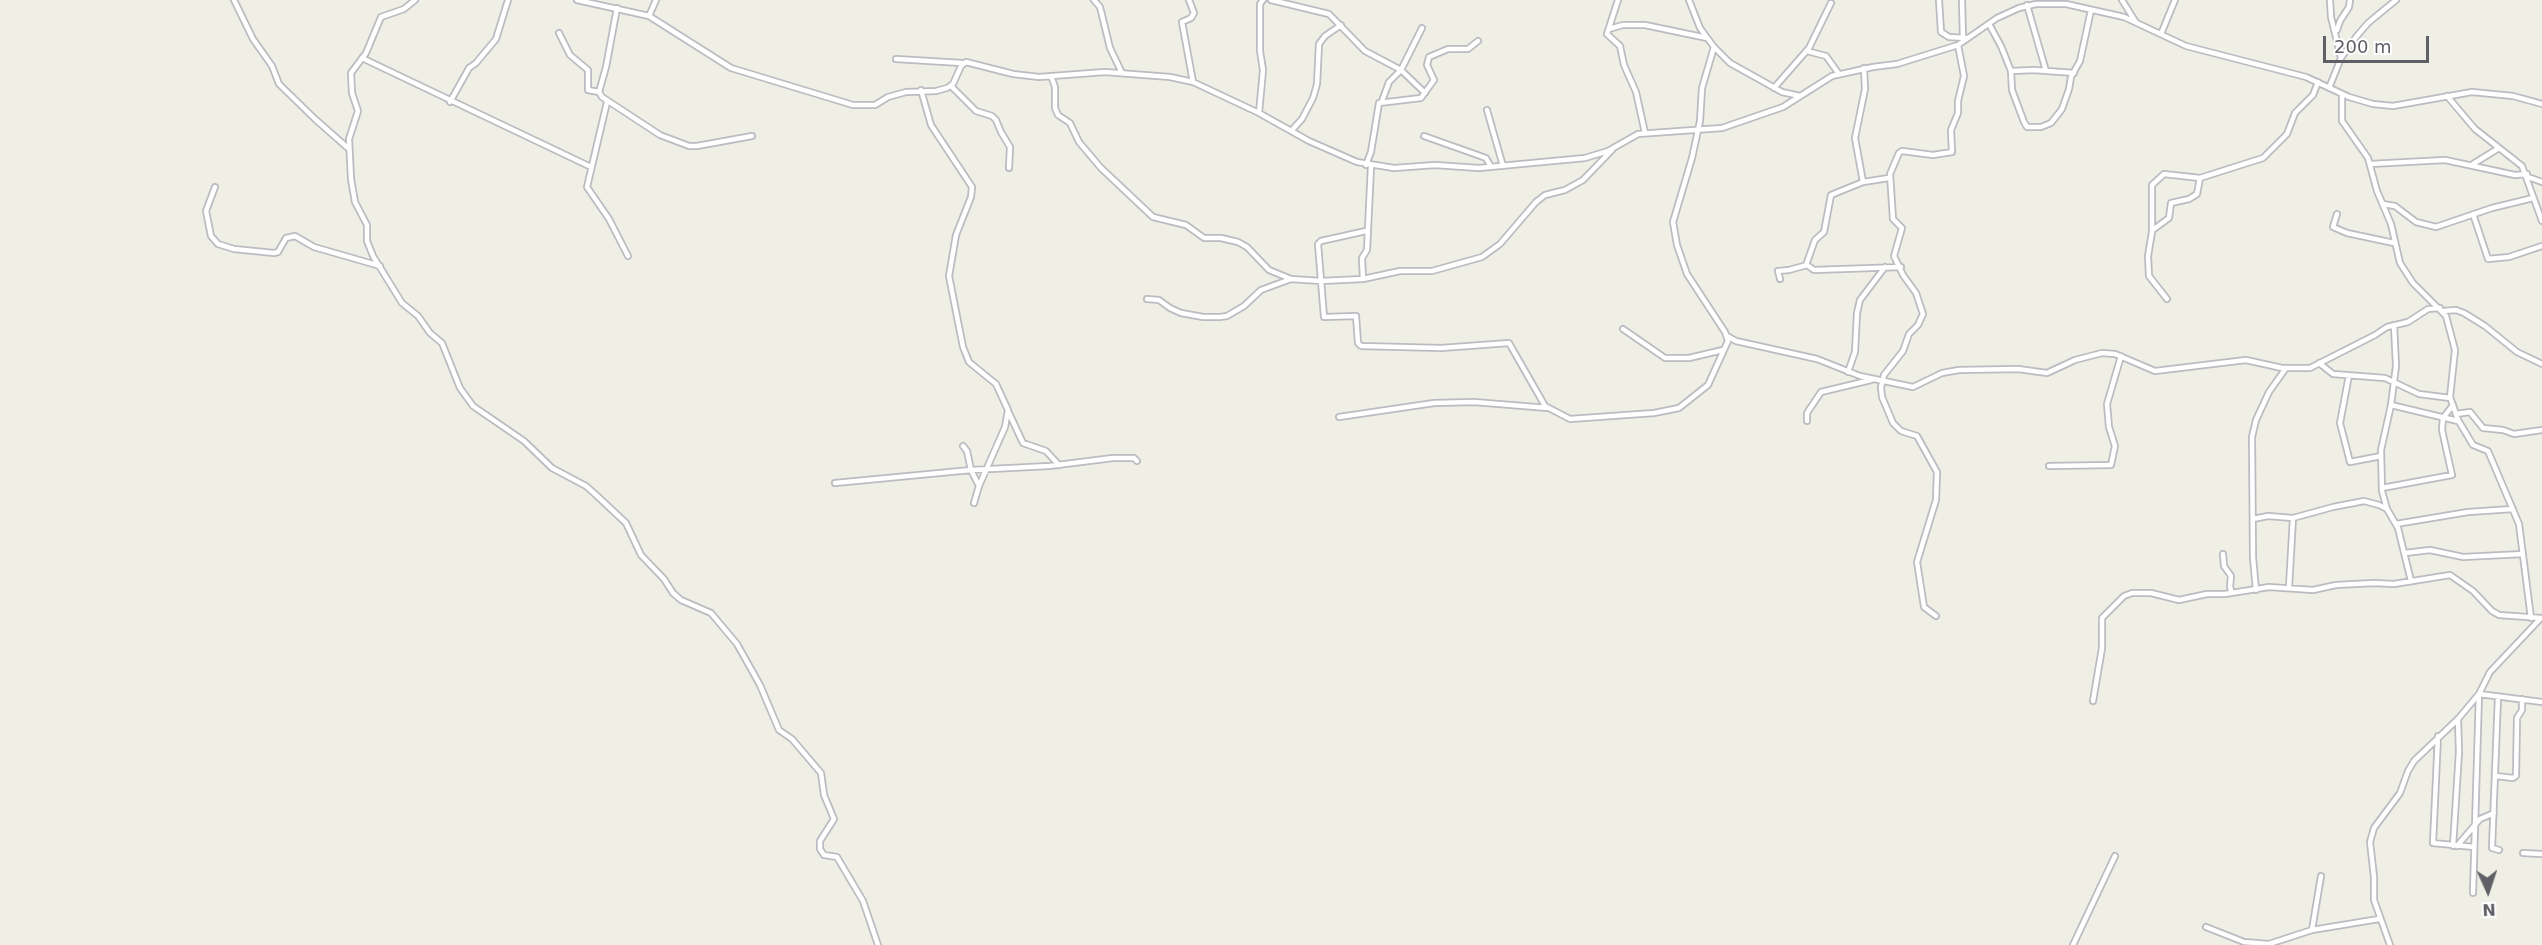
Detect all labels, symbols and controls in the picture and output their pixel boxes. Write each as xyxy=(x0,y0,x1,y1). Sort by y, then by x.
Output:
scale bar xyxy=(2326,24,2432,62)
text: 200 m xyxy=(2334,36,2392,57)
north arrow xyxy=(2458,861,2518,921)
text: N xyxy=(2482,900,2496,919)

